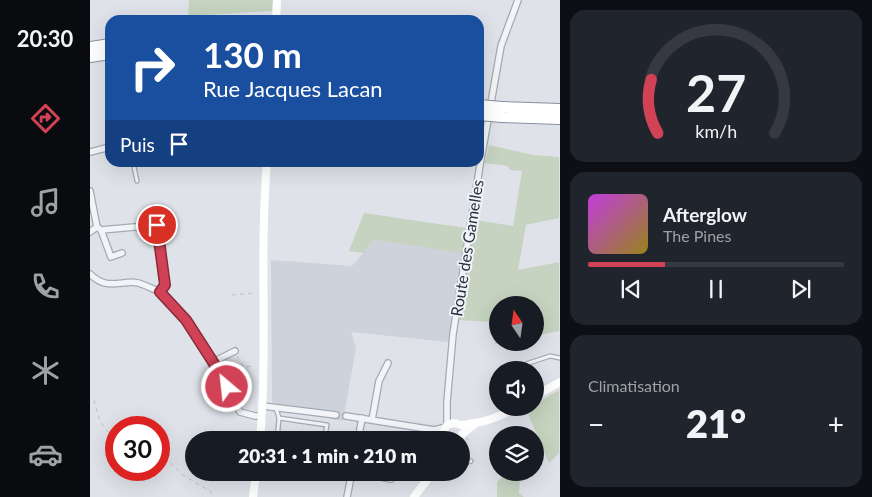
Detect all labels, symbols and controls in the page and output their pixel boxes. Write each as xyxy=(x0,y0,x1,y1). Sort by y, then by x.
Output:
text: 20:30 xyxy=(17,25,73,52)
text: 130 m xyxy=(203,33,302,75)
icon: right xyxy=(120,35,185,100)
text: 27 xyxy=(686,61,746,123)
text: Rue Jacques Lacan xyxy=(203,75,383,102)
icon: directions xyxy=(28,101,63,136)
text: km/h xyxy=(695,120,737,142)
icon: arrive xyxy=(165,130,193,158)
text: Puis xyxy=(120,133,155,156)
street label: Route des Gamelles xyxy=(446,178,487,318)
icon: music xyxy=(28,185,63,220)
text: Afterglow xyxy=(663,203,747,226)
pin xyxy=(136,204,178,246)
icon: arrive xyxy=(143,211,171,239)
text: The Pines xyxy=(663,226,732,245)
icon: phone xyxy=(28,269,63,304)
icon: previous xyxy=(617,275,645,303)
icon: pause xyxy=(702,275,730,303)
icon: next xyxy=(787,275,815,303)
north arrow xyxy=(489,296,544,351)
map controls xyxy=(489,296,544,481)
icon: climate xyxy=(28,353,63,388)
position arrow xyxy=(200,360,252,412)
button: sound xyxy=(489,361,544,416)
text: Climatisation xyxy=(588,376,680,395)
text: 21° xyxy=(686,400,746,446)
text: − xyxy=(588,407,604,441)
text: + xyxy=(828,407,844,441)
speed limit sign: 30 xyxy=(105,416,170,481)
button: layers xyxy=(489,426,544,481)
icon: car xyxy=(28,437,63,472)
text: 20:31 · 1 min · 210 m xyxy=(238,444,417,467)

